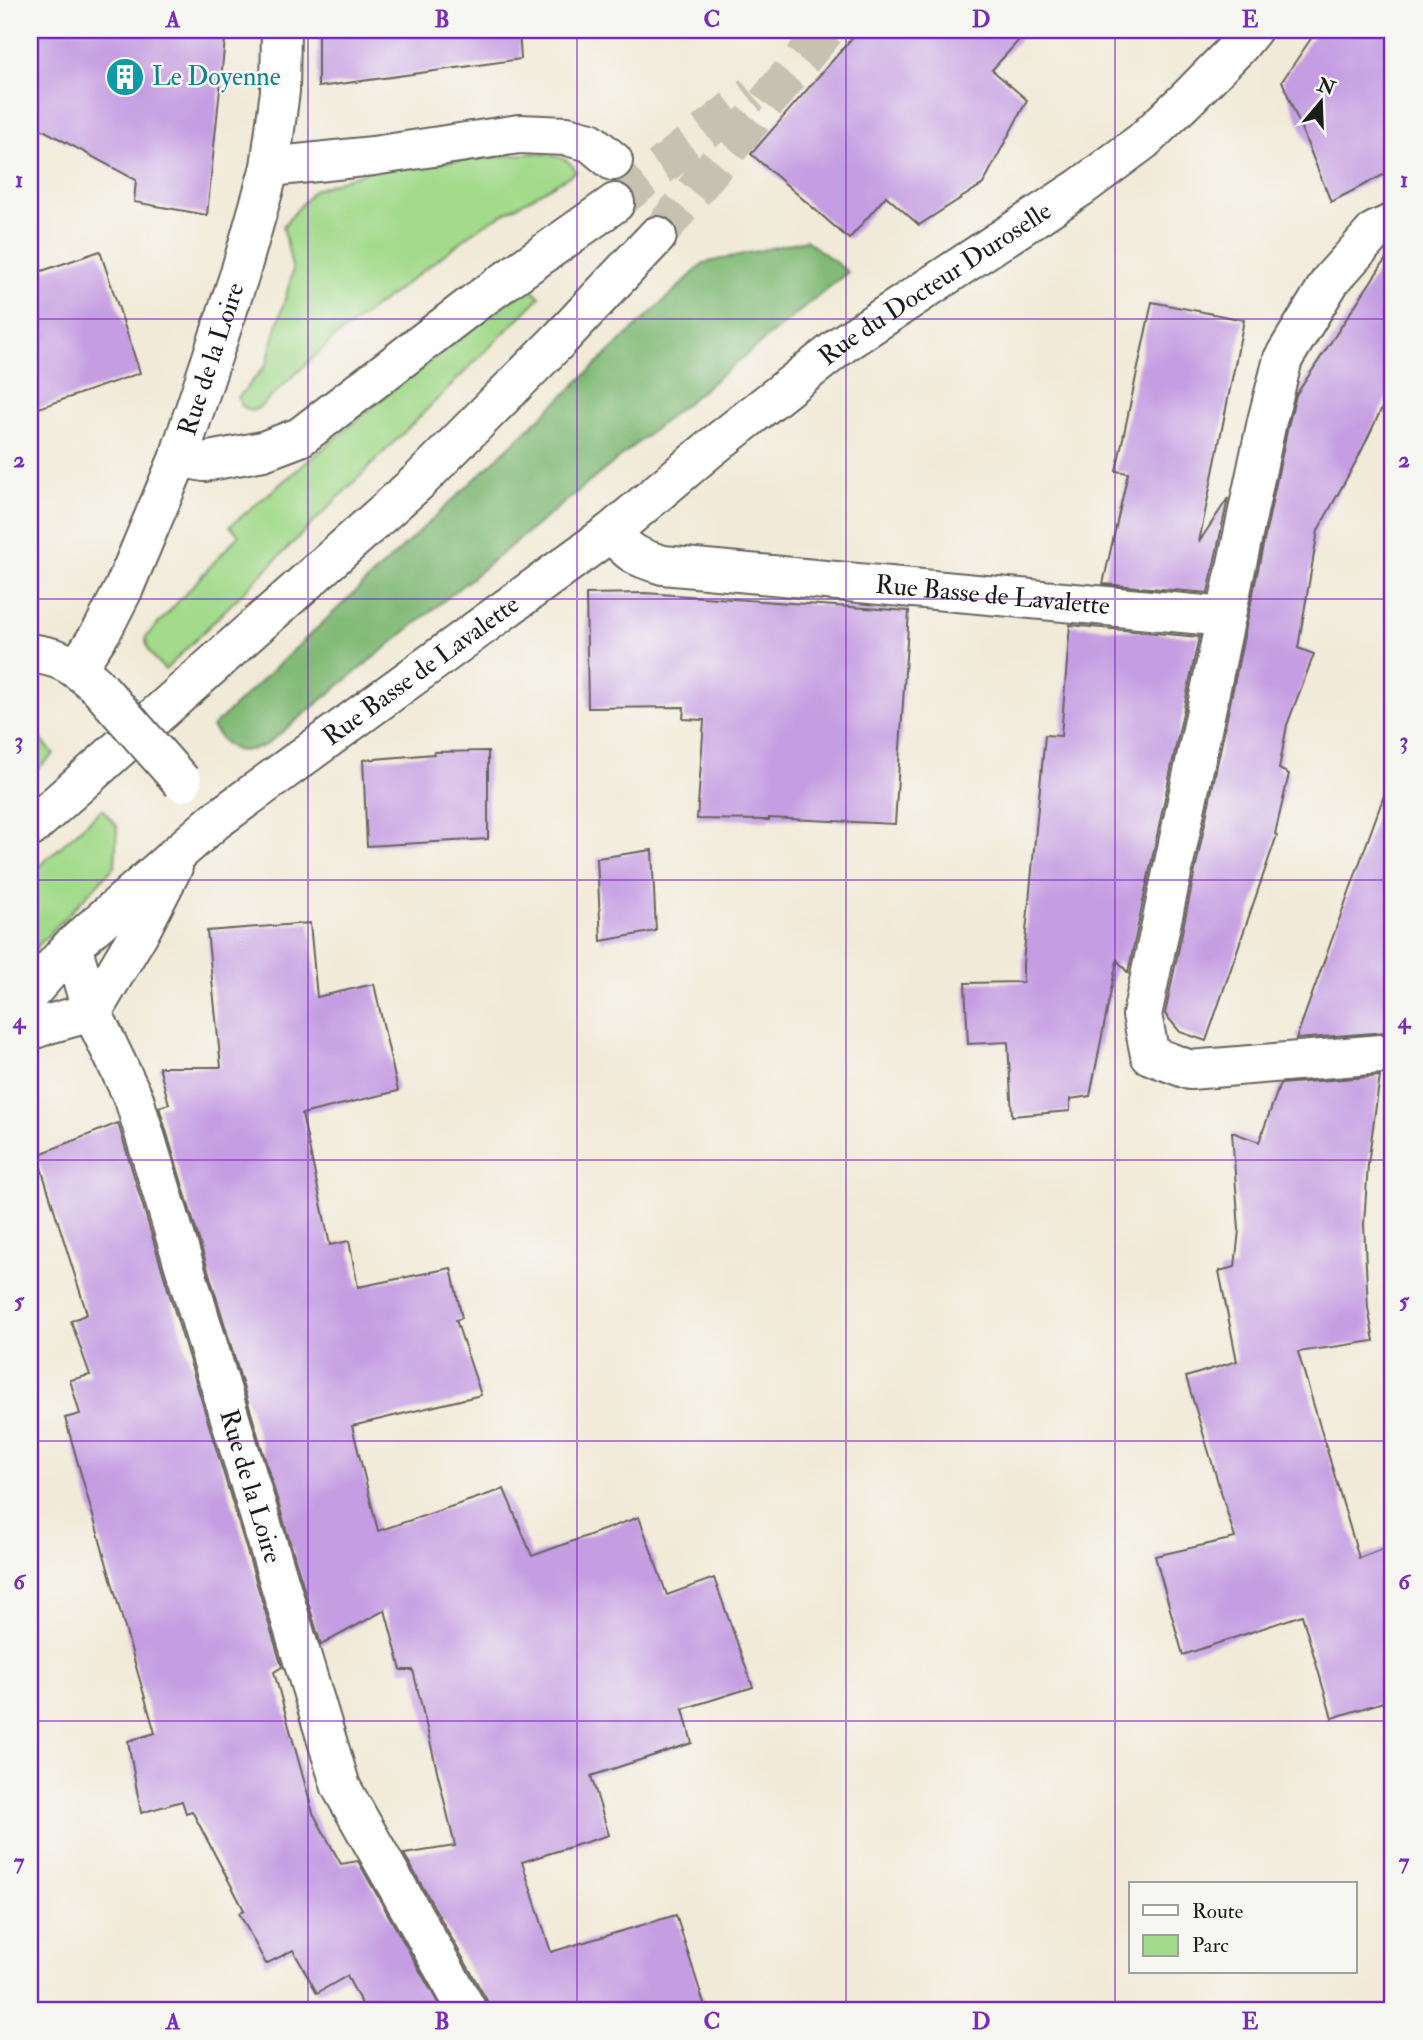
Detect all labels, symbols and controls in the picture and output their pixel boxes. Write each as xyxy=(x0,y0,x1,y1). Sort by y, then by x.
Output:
text: A xyxy=(165,5,181,34)
text: B xyxy=(434,5,450,34)
text: C xyxy=(704,5,720,34)
text: D xyxy=(972,5,990,34)
text: E xyxy=(1242,5,1259,34)
building icon: Le Doyenne xyxy=(104,56,146,98)
place label: Le Doyenne xyxy=(152,61,281,93)
north arrow xyxy=(1286,66,1356,136)
text: N xyxy=(1313,72,1339,101)
text: 1 xyxy=(15,165,23,194)
text: 1 xyxy=(1400,165,1408,194)
street label: Rue du Docteur Duroselle xyxy=(812,195,1058,373)
street label: Rue de la Loire xyxy=(171,279,252,440)
text: 2 xyxy=(13,445,25,474)
text: 2 xyxy=(1398,445,1410,474)
street label: Rue Basse de Lavalette xyxy=(874,569,1111,622)
street label: Rue Basse de Lavalette xyxy=(316,588,526,753)
text: 3 xyxy=(15,726,23,755)
text: 3 xyxy=(1400,726,1408,755)
text: 4 xyxy=(12,1006,27,1035)
text: 4 xyxy=(1397,1006,1412,1035)
text: 5 xyxy=(14,1286,25,1315)
text: 5 xyxy=(1399,1286,1410,1315)
street label: Rue de la Loire xyxy=(212,1406,289,1567)
text: 6 xyxy=(13,1567,27,1596)
text: 6 xyxy=(1398,1567,1412,1596)
text: 7 xyxy=(14,1847,25,1876)
text: 7 xyxy=(1399,1847,1410,1876)
legend xyxy=(1129,1882,1356,1974)
text: Route xyxy=(1192,1898,1244,1925)
text: Parc xyxy=(1192,1932,1229,1959)
text: A xyxy=(165,2007,181,2036)
text: B xyxy=(434,2007,450,2036)
text: C xyxy=(704,2007,720,2036)
text: D xyxy=(972,2007,990,2036)
text: E xyxy=(1242,2007,1259,2036)

